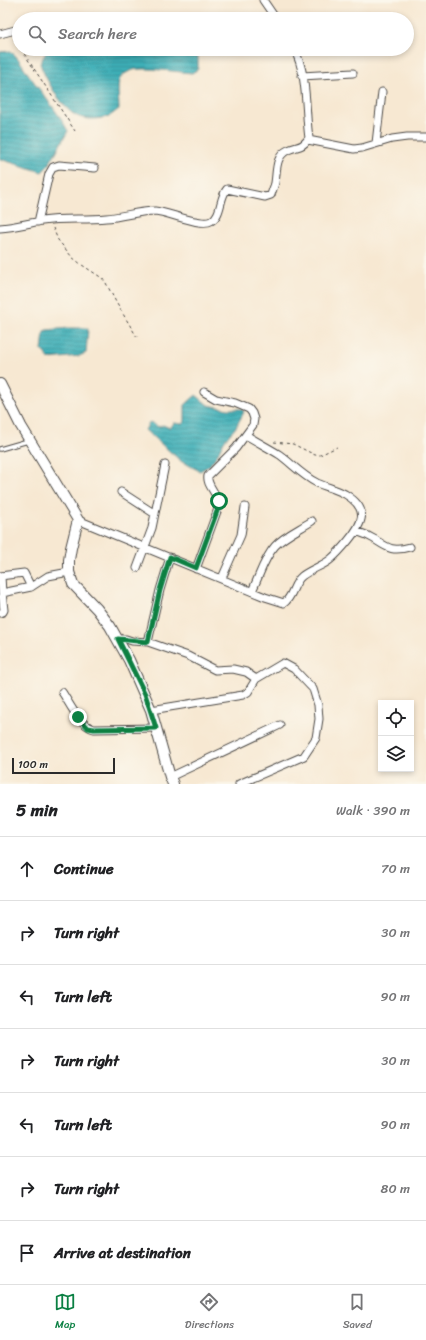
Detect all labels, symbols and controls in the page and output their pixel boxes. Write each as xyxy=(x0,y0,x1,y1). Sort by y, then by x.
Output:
search box xyxy=(12,12,414,56)
text: Search here xyxy=(58,21,137,47)
icon: search xyxy=(26,23,48,45)
route start xyxy=(210,492,228,510)
map controls xyxy=(378,700,414,772)
button: locate xyxy=(378,700,414,736)
route end xyxy=(69,708,87,726)
button: layers xyxy=(378,736,414,772)
text: 100 m xyxy=(18,755,48,774)
scale bar xyxy=(12,756,115,775)
text: 5 min xyxy=(16,795,58,825)
text: Walk · 390 m xyxy=(336,799,410,822)
text: Continue xyxy=(54,856,114,882)
text: 70 m xyxy=(381,857,410,880)
icon: ahead xyxy=(16,858,38,880)
text: Turn right xyxy=(54,920,119,946)
text: 30 m xyxy=(381,921,410,944)
icon: right xyxy=(16,922,38,944)
text: Turn left xyxy=(54,984,112,1010)
text: 90 m xyxy=(380,985,410,1008)
icon: left xyxy=(16,986,38,1008)
text: Turn right xyxy=(54,1048,119,1074)
text: 30 m xyxy=(381,1049,410,1072)
icon: right xyxy=(16,1050,38,1072)
text: Turn left xyxy=(54,1112,112,1138)
text: 90 m xyxy=(380,1113,410,1136)
icon: left xyxy=(16,1114,38,1136)
text: Turn right xyxy=(54,1176,119,1202)
text: 80 m xyxy=(381,1177,410,1200)
icon: right xyxy=(16,1178,38,1200)
text: Arrive at destination xyxy=(54,1240,191,1266)
icon: arrive xyxy=(16,1242,38,1264)
tab: Map xyxy=(54,1291,76,1334)
tab: Directions xyxy=(185,1291,234,1334)
tab: Saved xyxy=(343,1291,372,1334)

